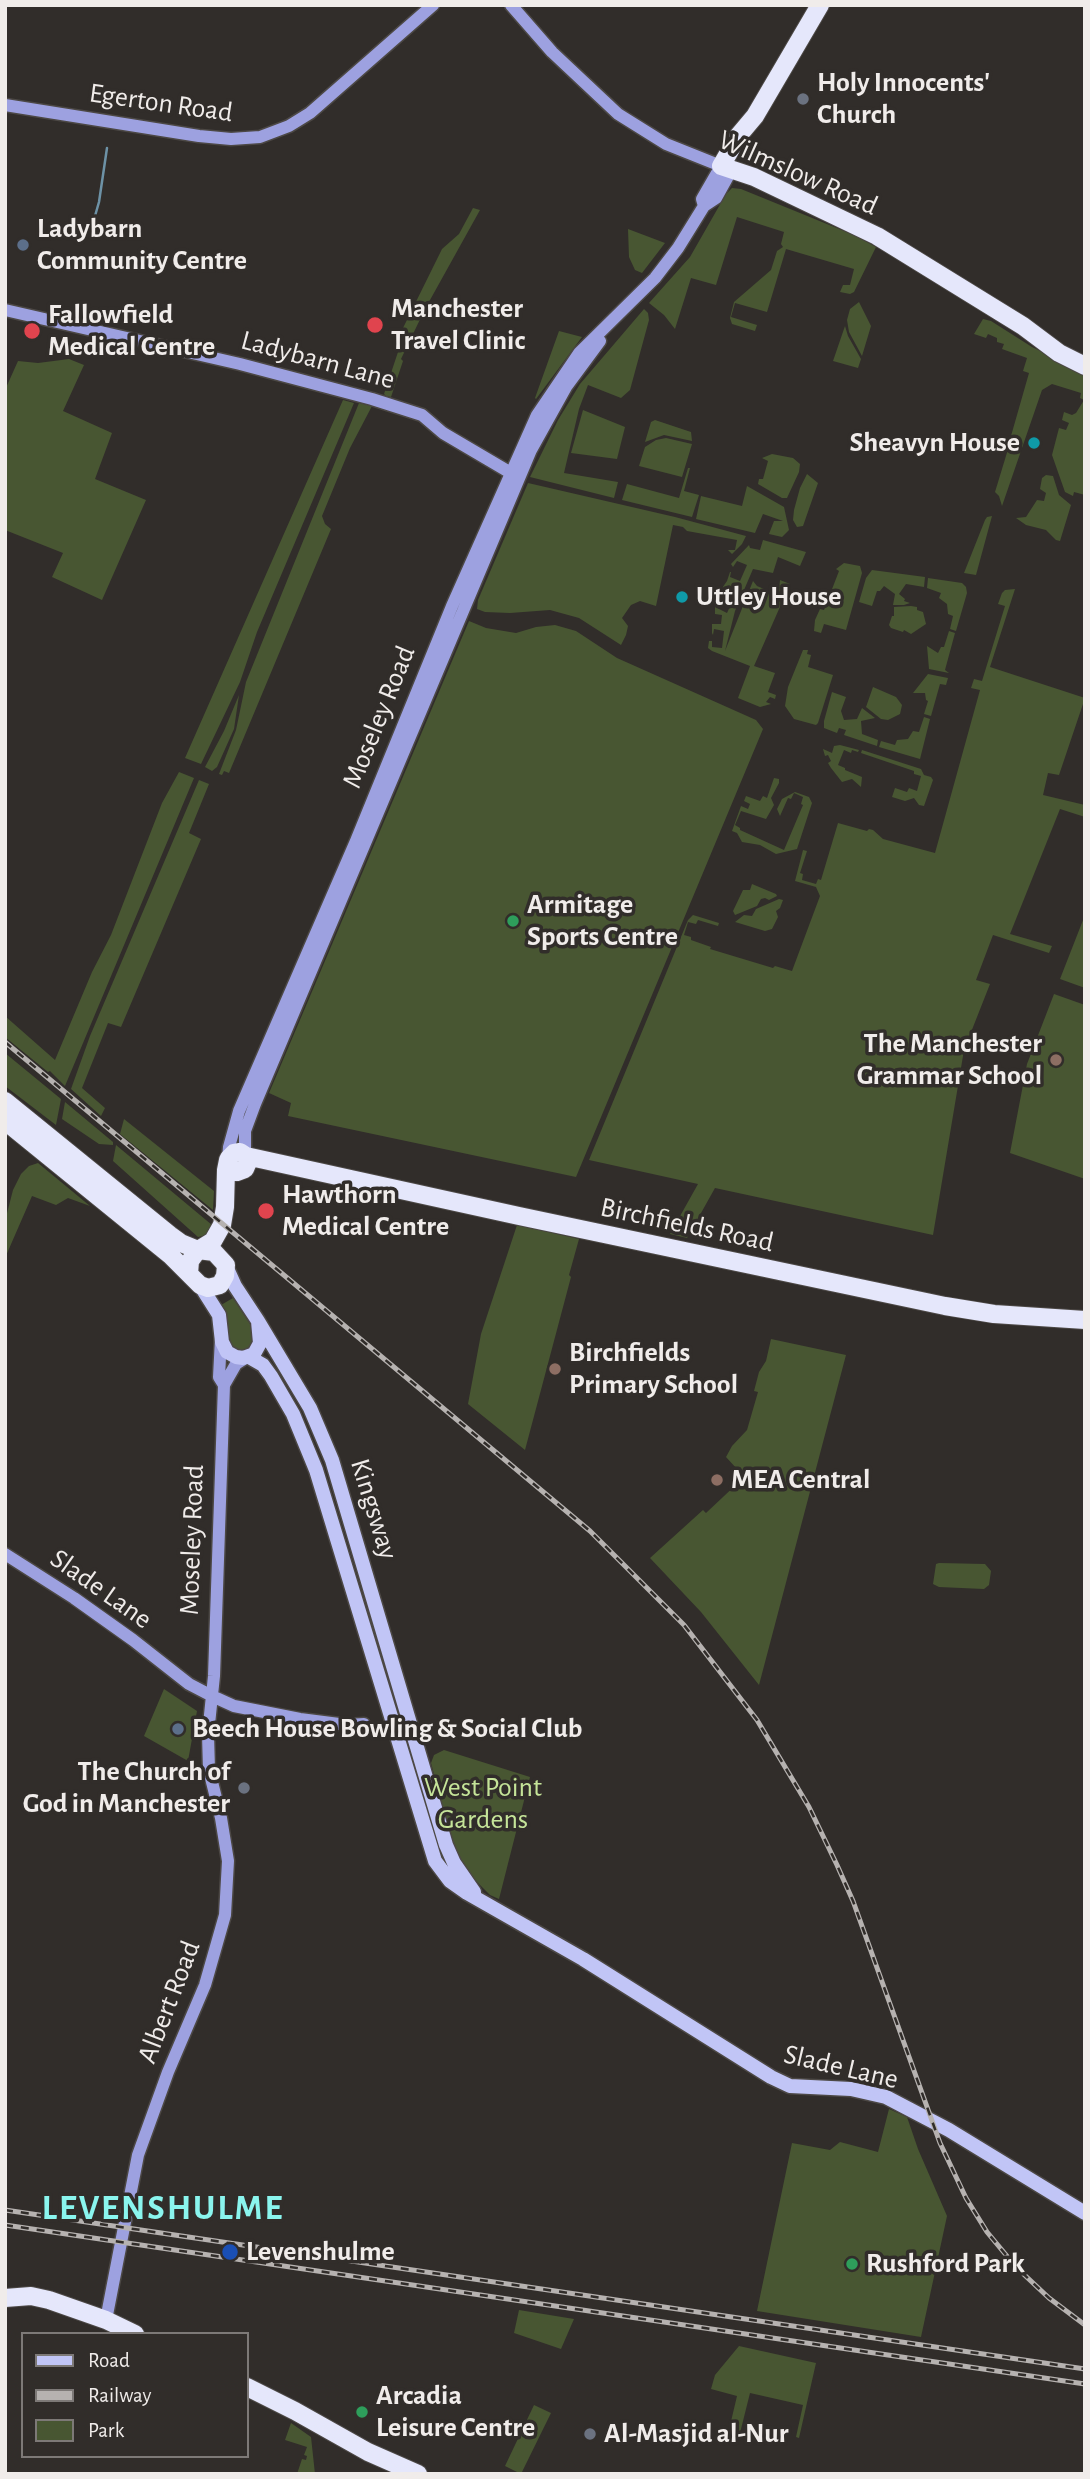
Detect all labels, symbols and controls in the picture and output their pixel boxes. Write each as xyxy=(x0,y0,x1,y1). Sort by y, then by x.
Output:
place label: Holy Innocents' Church xyxy=(817,66,990,132)
street label: Egerton Road xyxy=(87,76,235,130)
marker: Holy Innocents' Church xyxy=(795,91,811,107)
street label: Wilmslow Road xyxy=(713,123,883,223)
place label: Ladybarn Community Centre xyxy=(37,212,247,278)
marker: Ladybarn Community Centre xyxy=(15,237,31,253)
place label: Manchester Travel Clinic xyxy=(391,292,525,358)
place label: Fallowfield Medical Centre xyxy=(48,298,215,364)
marker: Manchester Travel Clinic xyxy=(365,315,385,335)
marker: Fallowfield Medical Centre xyxy=(22,321,42,341)
street label: Ladybarn Lane xyxy=(237,323,399,397)
place label: Sheavyn House xyxy=(849,426,1020,460)
marker: Sheavyn House xyxy=(1026,435,1042,451)
place label: Uttley House xyxy=(696,580,841,614)
marker: Uttley House xyxy=(674,589,690,605)
street label: Moseley Road xyxy=(335,641,423,793)
place label: Armitage Sports Centre xyxy=(527,888,678,954)
marker: Armitage Sports Centre xyxy=(505,913,521,929)
place label: The Manchester Grammar School xyxy=(857,1027,1042,1093)
marker: The Manchester Grammar School xyxy=(1048,1052,1064,1068)
place label: Hawthorn Medical Centre xyxy=(282,1178,449,1244)
street label: Birchfields Road xyxy=(597,1190,777,1260)
marker: Hawthorn Medical Centre xyxy=(256,1201,276,1221)
place label: Birchfields Primary School xyxy=(569,1336,738,1402)
marker: Birchfields Primary School xyxy=(547,1361,563,1377)
street label: Kingsway xyxy=(343,1455,405,1563)
place label: MEA Central xyxy=(731,1463,870,1497)
street label: Moseley Road xyxy=(173,1464,211,1616)
marker: MEA Central xyxy=(709,1472,725,1488)
street label: Slade Lane xyxy=(44,1542,158,1636)
place label: Beech House Bowling & Social Club xyxy=(192,1712,582,1746)
marker: Beech House Bowling & Social Club xyxy=(170,1721,186,1737)
place label: The Church of God in Manchester xyxy=(23,1755,230,1821)
park label: West Point Gardens xyxy=(424,1771,542,1837)
marker: The Church of God in Manchester xyxy=(236,1780,252,1796)
street label: Albert Road xyxy=(130,1936,208,2068)
street label: Slade Lane xyxy=(780,2038,902,2096)
district label: LEVENSHULME xyxy=(43,2187,283,2229)
place label: Levenshulme xyxy=(246,2235,395,2269)
marker: Levenshulme xyxy=(220,2242,240,2262)
place label: Rushford Park xyxy=(866,2247,1025,2281)
marker: Rushford Park xyxy=(844,2256,860,2272)
legend xyxy=(21,2332,248,2458)
text: Road xyxy=(88,2350,130,2371)
place label: Arcadia Leisure Centre xyxy=(376,2379,535,2445)
text: Railway xyxy=(88,2385,151,2406)
marker: Arcadia Leisure Centre xyxy=(354,2404,370,2420)
place label: Al-Masjid al-Nur xyxy=(604,2417,788,2451)
text: Park xyxy=(88,2420,124,2441)
marker: Al-Masjid al-Nur xyxy=(582,2426,598,2442)

